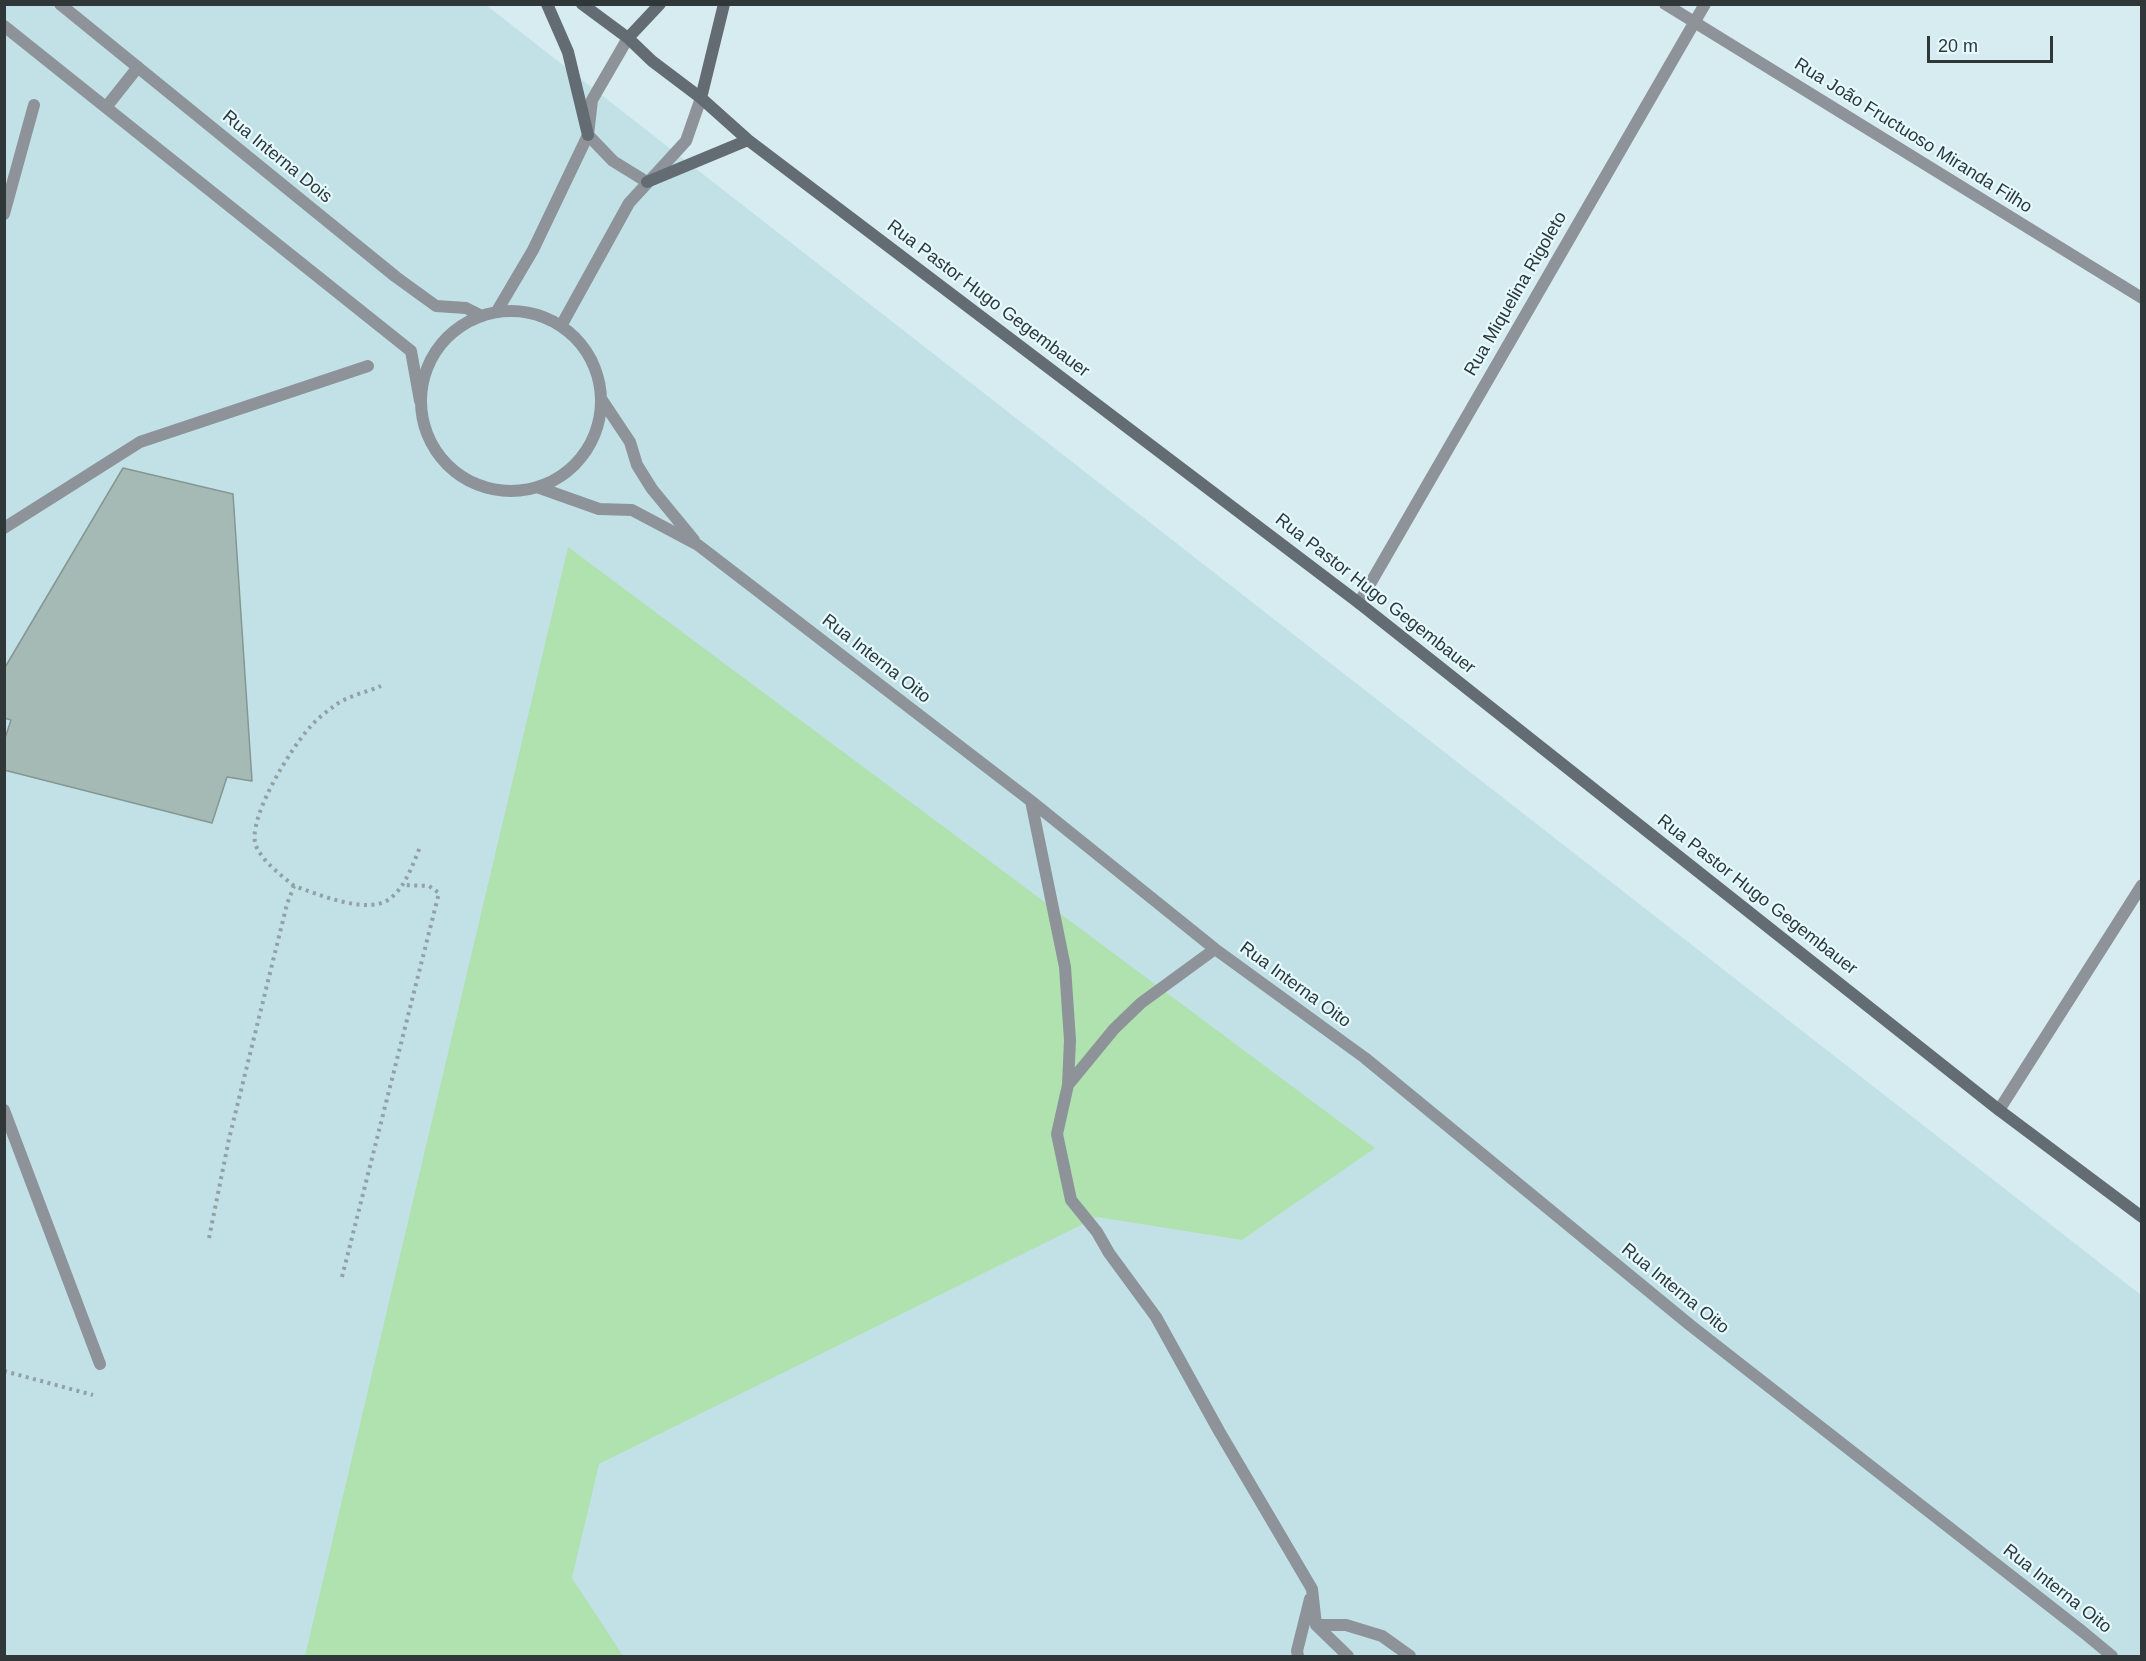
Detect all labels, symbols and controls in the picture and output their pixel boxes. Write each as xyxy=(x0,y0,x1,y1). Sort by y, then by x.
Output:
scale bar xyxy=(1930,24,2056,62)
text: 20 m xyxy=(1938,36,1978,56)
street label: Rua João Fructuoso Miranda Filho xyxy=(1790,54,2036,218)
street label: Rua Interna Dois xyxy=(218,106,336,208)
street label: Rua Miquelina Rigoleto xyxy=(1460,208,1572,380)
street label: Rua Pastor Hugo Gegembauer xyxy=(882,216,1094,382)
street label: Rua Pastor Hugo Gegembauer xyxy=(1271,509,1479,679)
street label: Rua Interna Oito xyxy=(817,610,935,708)
street label: Rua Pastor Hugo Gegembauer xyxy=(1653,810,1861,980)
street label: Rua Interna Oito xyxy=(1235,937,1355,1033)
street label: Rua Interna Oito xyxy=(1617,1239,1733,1339)
street label: Rua Interna Oito xyxy=(1998,1540,2116,1638)

